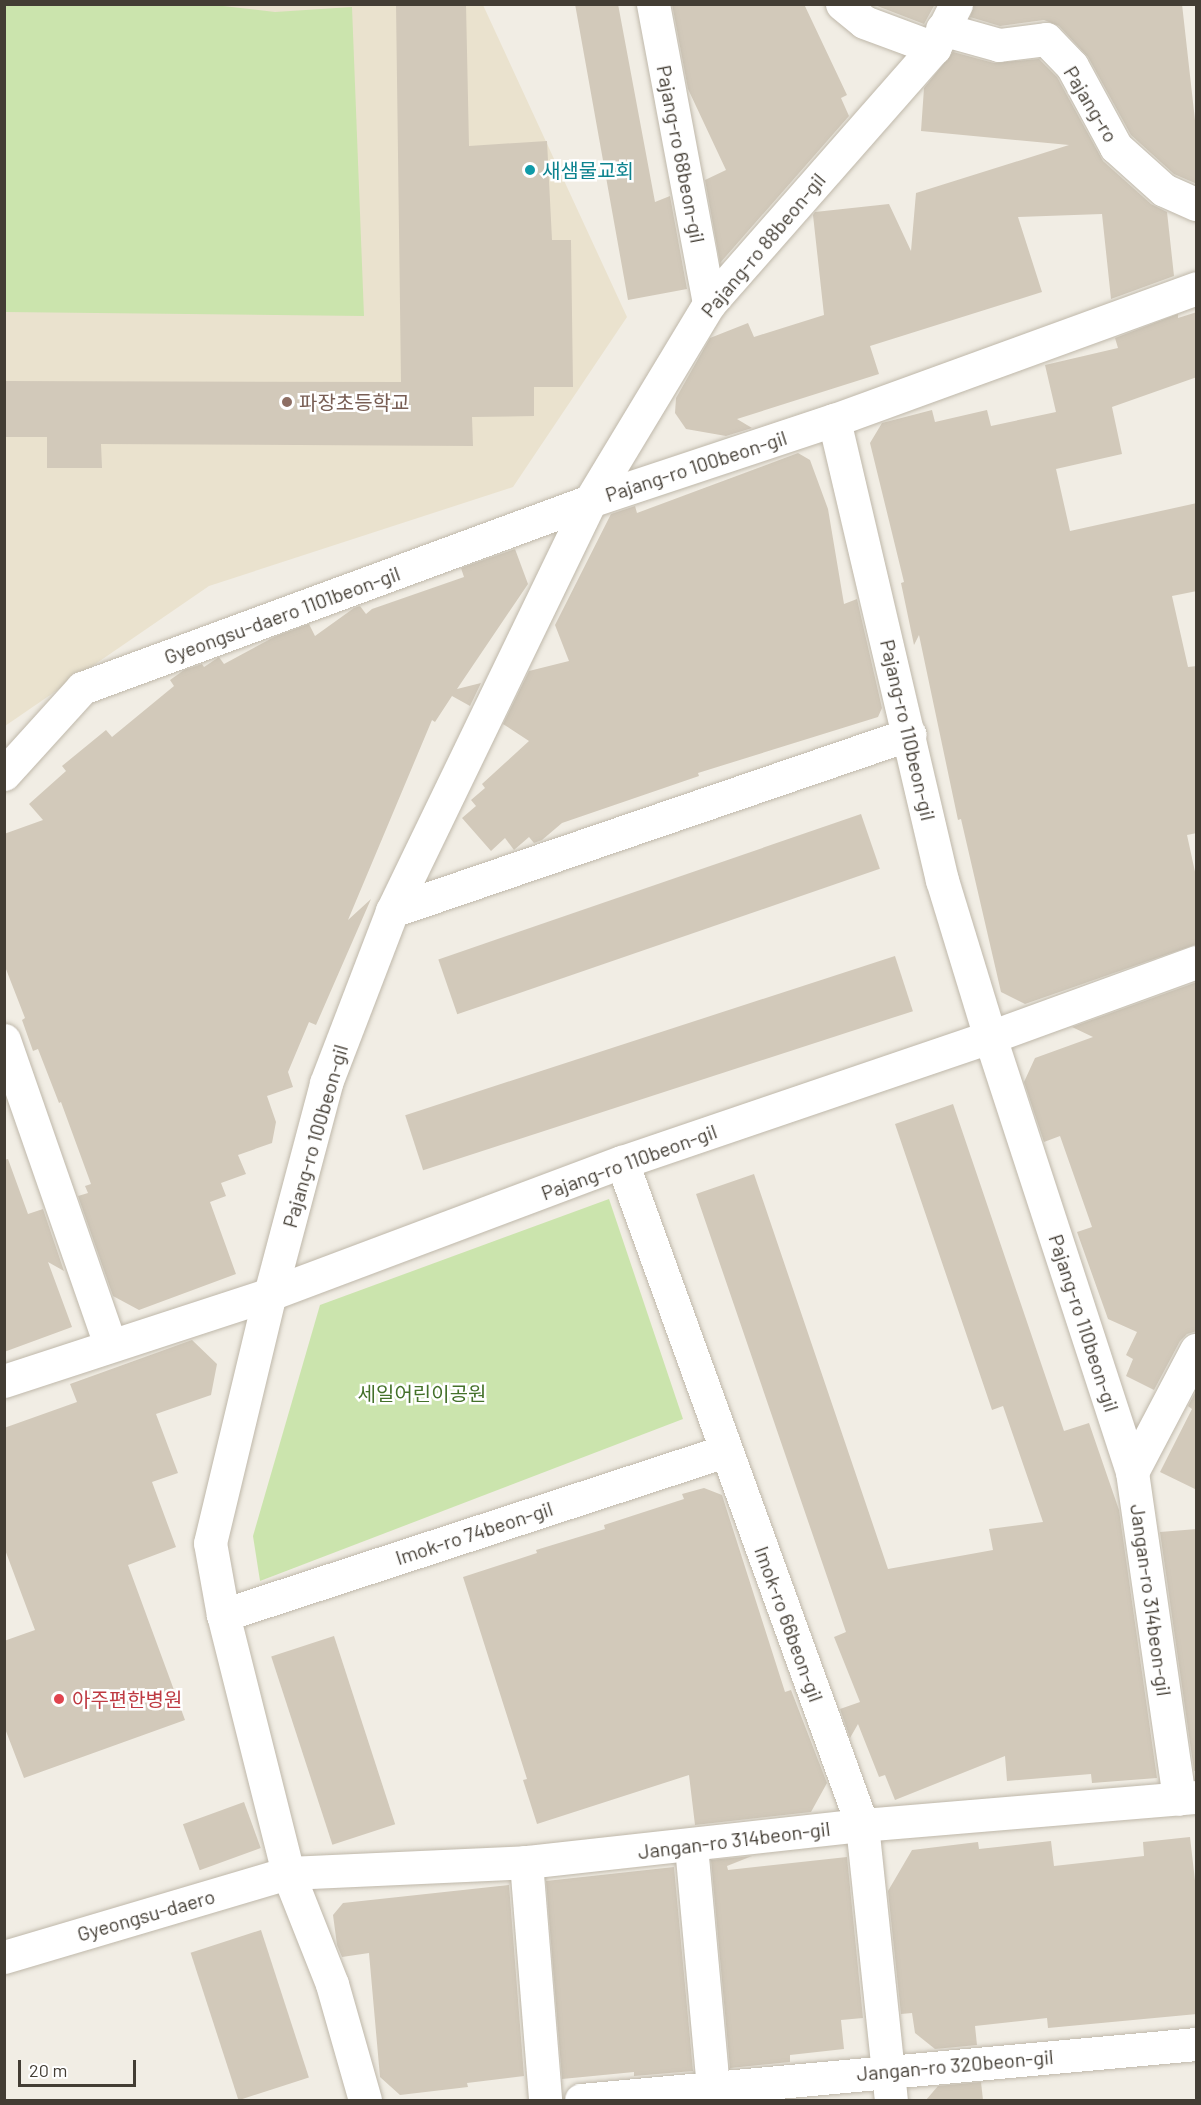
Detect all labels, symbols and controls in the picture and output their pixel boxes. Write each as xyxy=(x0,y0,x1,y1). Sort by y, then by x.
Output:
street label: Pajang-ro xyxy=(1059,62,1123,146)
street label: Pajang-ro 68beon-gil xyxy=(652,63,710,245)
place label: 새샘물교회 xyxy=(542,158,634,182)
marker: 새샘물교회 xyxy=(523,163,537,177)
street label: Pajang-ro 88beon-gil xyxy=(696,168,830,322)
place label: 파장초등학교 xyxy=(299,390,409,414)
marker: 파장초등학교 xyxy=(280,395,294,409)
street label: Pajang-ro 100beon-gil xyxy=(602,425,790,507)
street label: Gyeongsu-daero 1101beon-gil xyxy=(161,561,403,669)
street label: Pajang-ro 110beon-gil xyxy=(875,637,941,823)
street label: Pajang-ro 100beon-gil xyxy=(277,1042,353,1230)
street label: Pajang-ro 110beon-gil xyxy=(538,1119,720,1205)
street label: Pajang-ro 110beon-gil xyxy=(1044,1231,1124,1415)
park label: 세일어린이공원 xyxy=(358,1381,486,1405)
street label: Imok-ro 74beon-gil xyxy=(392,1496,556,1570)
street label: Jangan-ro 314beon-gil xyxy=(1126,1503,1176,1697)
street label: Imok-ro 66beon-gil xyxy=(750,1543,828,1705)
place label: 아주편한병원 xyxy=(72,1687,182,1711)
marker: 아주편한병원 xyxy=(50,1690,68,1708)
street label: Jangan-ro 314beon-gil xyxy=(637,1816,831,1864)
street label: Gyeongsu-daero xyxy=(74,1884,218,1946)
street label: Jangan-ro 320beon-gil xyxy=(856,2044,1054,2086)
scale bar xyxy=(21,2048,140,2086)
text: 20 m xyxy=(29,2059,67,2081)

